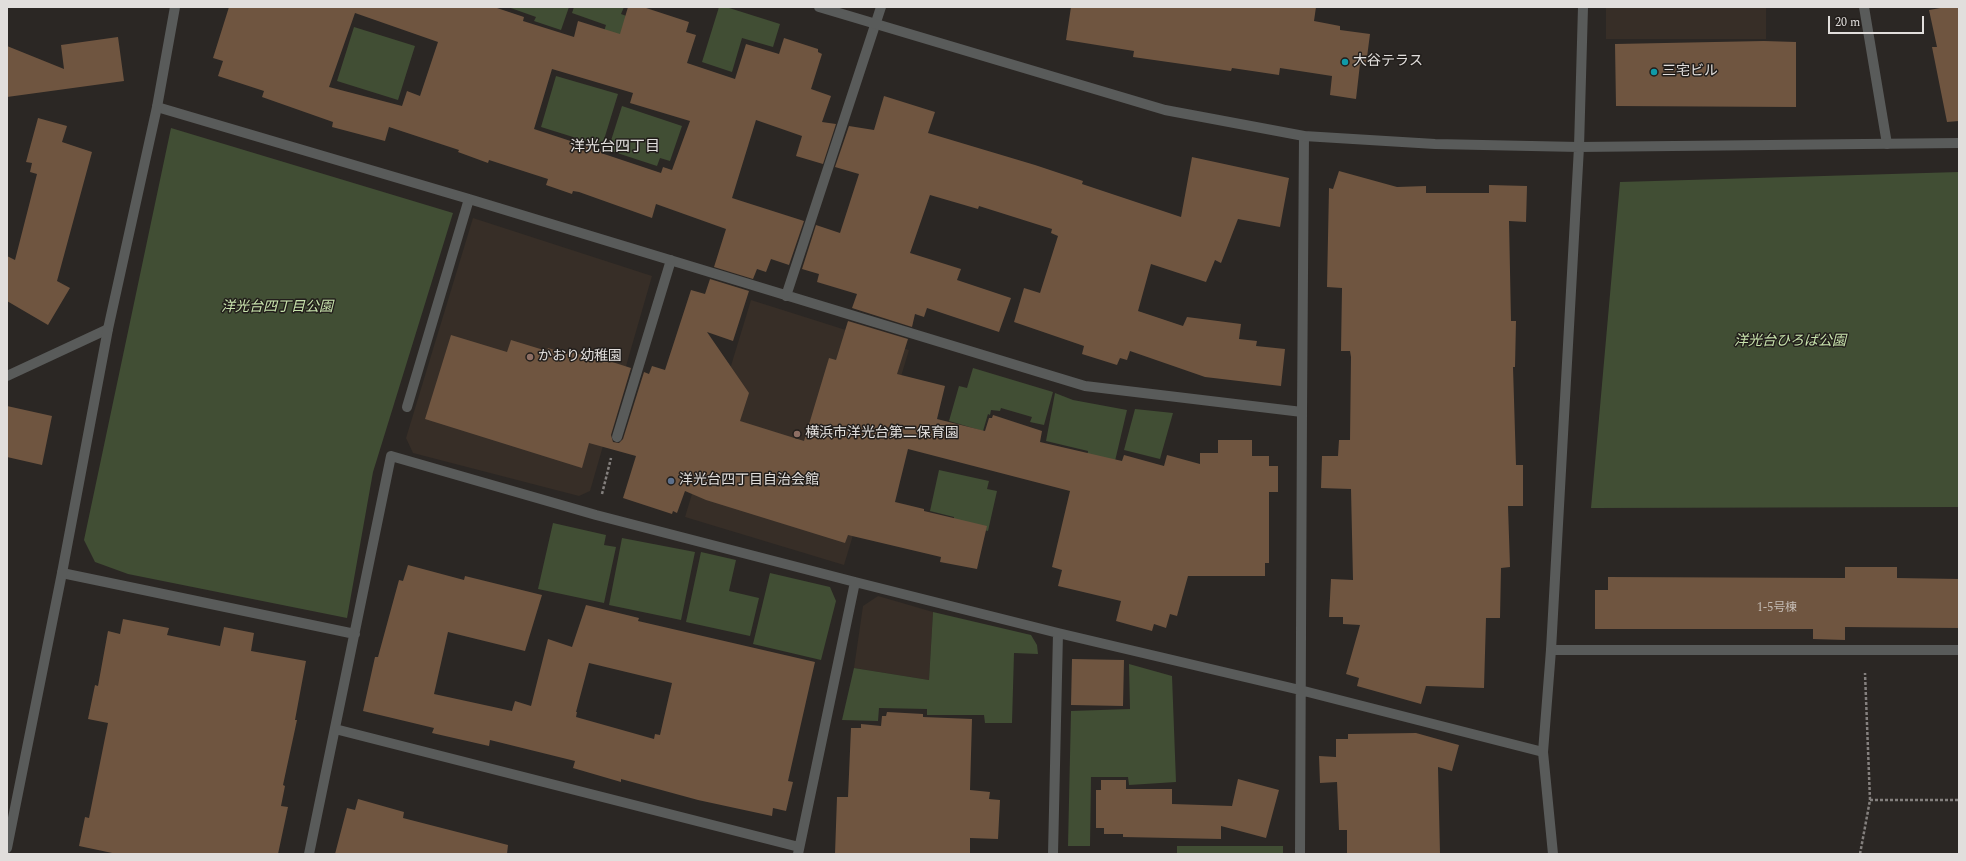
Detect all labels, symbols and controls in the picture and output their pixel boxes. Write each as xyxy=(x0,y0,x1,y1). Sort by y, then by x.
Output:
scale bar xyxy=(1830,8,1926,34)
text: 20 m xyxy=(1835,13,1860,32)
place label: 大谷テラス xyxy=(1353,54,1423,70)
marker: 大谷テラス xyxy=(1340,57,1350,67)
place label: 三宅ビル xyxy=(1662,64,1718,80)
marker: 三宅ビル xyxy=(1649,67,1659,77)
district label: 洋光台四丁目 xyxy=(570,139,660,157)
park label: 洋光台四丁目公園 xyxy=(221,300,333,316)
park label: 洋光台ひろば公園 xyxy=(1734,334,1846,350)
place label: かおり幼稚園 xyxy=(538,349,622,365)
marker: かおり幼稚園 xyxy=(525,352,535,362)
place label: 横浜市洋光台第二保育園 xyxy=(805,426,959,442)
marker: 横浜市洋光台第二保育園 xyxy=(792,429,802,439)
place label: 洋光台四丁目自治会館 xyxy=(679,473,819,489)
marker: 洋光台四丁目自治会館 xyxy=(666,476,676,486)
house number: 1-5号棟 xyxy=(1757,602,1797,616)

